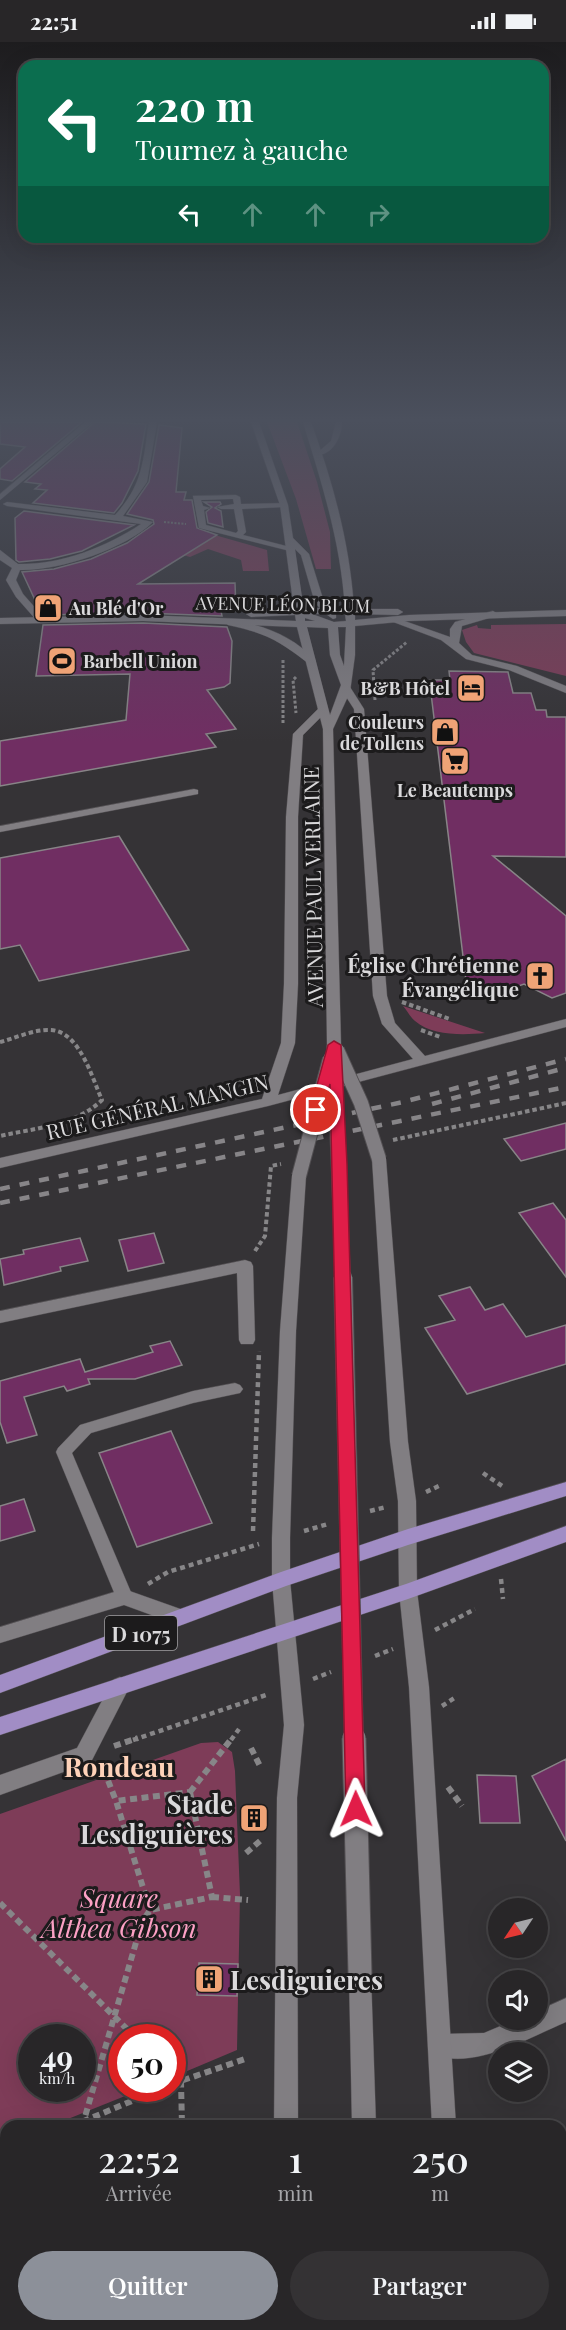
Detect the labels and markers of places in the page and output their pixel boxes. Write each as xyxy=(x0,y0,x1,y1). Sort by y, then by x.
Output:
shop icon: Au Blé d'Or xyxy=(32,592,64,624)
place label: Au Blé d'Or xyxy=(68,596,164,620)
sports icon: Barbell Union xyxy=(46,645,78,677)
place label: Barbell Union xyxy=(83,649,198,673)
hotel icon: B&B Hôtel xyxy=(455,672,487,704)
place label: B&B Hôtel xyxy=(360,676,450,700)
place label: Couleurs de Tollens xyxy=(340,710,424,755)
shop icon: Couleurs de Tollens xyxy=(429,716,461,748)
supermarket icon: Le Beautemps xyxy=(439,745,471,777)
place label: Le Beautemps xyxy=(397,778,513,802)
place label: Église Chrétienne Évangélique xyxy=(347,950,519,1002)
church icon: Église Chrétienne Évangélique xyxy=(524,960,556,992)
pin xyxy=(290,1084,341,1135)
place label: Stade Lesdiguières xyxy=(80,1786,233,1851)
building icon: Stade Lesdiguières xyxy=(238,1802,270,1834)
place label: Lesdiguieres xyxy=(230,1962,383,1997)
building icon: Lesdiguieres xyxy=(193,1963,225,1995)

